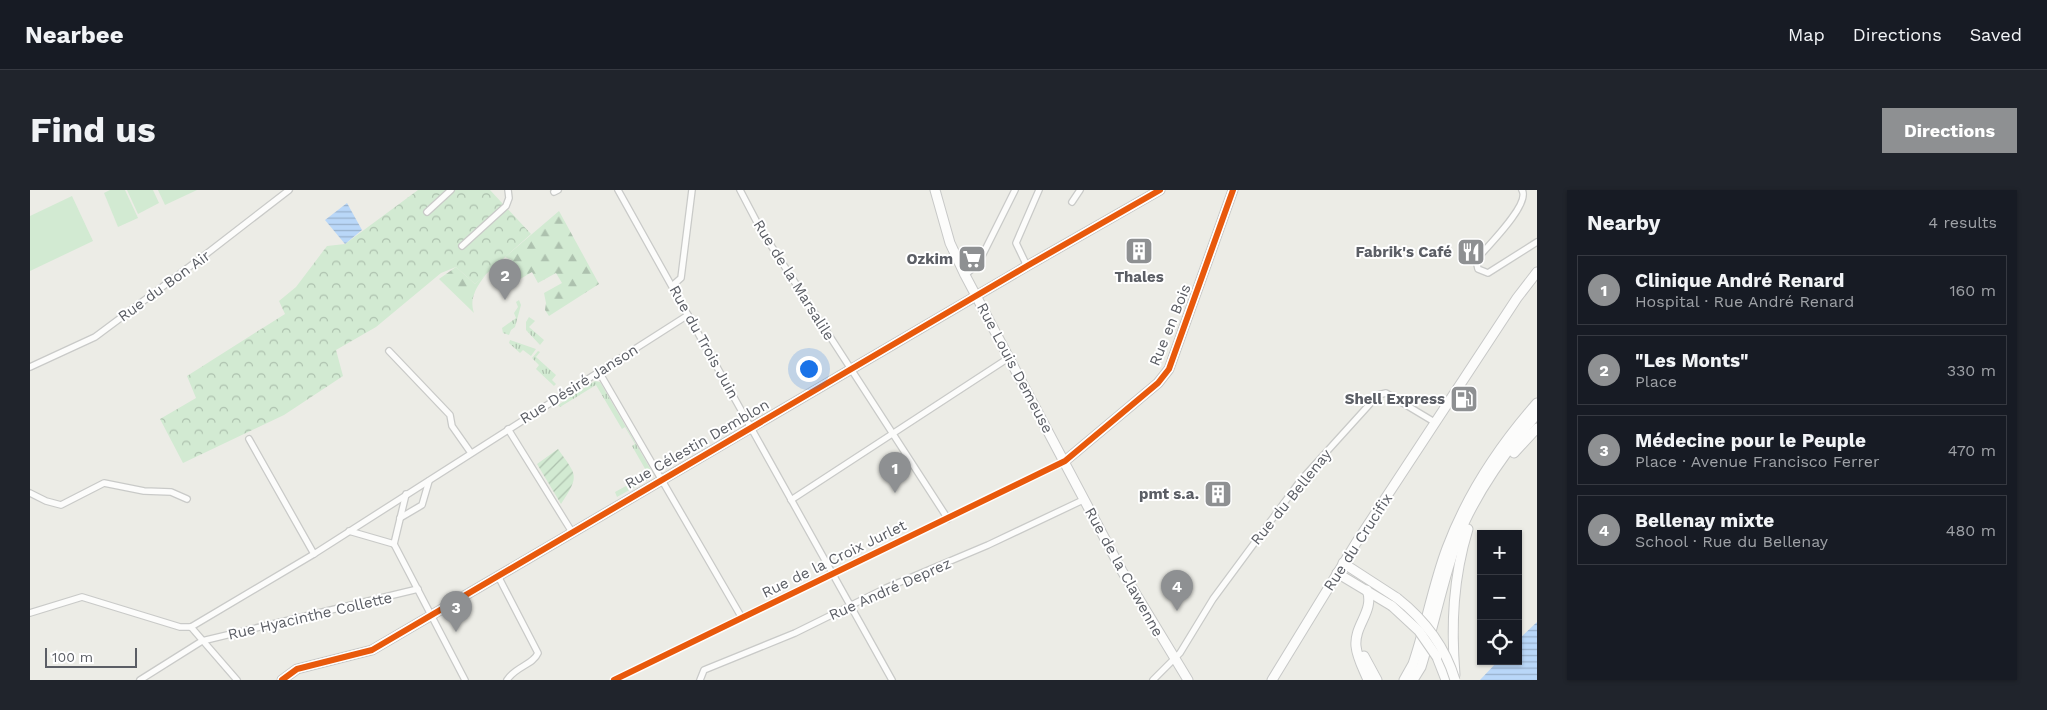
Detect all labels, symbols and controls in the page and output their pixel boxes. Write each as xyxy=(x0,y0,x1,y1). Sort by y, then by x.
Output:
text: Nearbee xyxy=(25,21,124,49)
text: Map xyxy=(1788,24,1825,45)
text: Directions xyxy=(1853,24,1942,45)
text: Saved xyxy=(1970,24,2022,45)
button: Directions xyxy=(1882,108,2017,153)
text: Find us xyxy=(30,109,156,151)
text: Nearby xyxy=(1587,210,1660,235)
text: 4 results xyxy=(1928,213,1997,232)
street label: Rue de la Marsalile xyxy=(750,216,838,344)
building icon: Thales xyxy=(1124,236,1154,266)
restaurant icon: Fabrik's Café xyxy=(1456,237,1486,267)
place label: Fabrik's Café xyxy=(1356,243,1452,261)
supermarket icon: Ozkim xyxy=(957,244,987,274)
street label: Rue du Bon Air xyxy=(115,247,213,325)
place label: Ozkim xyxy=(906,250,953,268)
pin: 2 xyxy=(489,259,521,300)
place label: Thales xyxy=(1114,268,1164,286)
text: Clinique André Renard xyxy=(1635,269,1844,292)
street label: Rue en Bois xyxy=(1145,281,1195,369)
text: 1 xyxy=(1601,281,1607,300)
text: 160 m xyxy=(1949,281,1996,300)
street label: Rue du Trois Juin xyxy=(665,282,743,402)
text: Hospital · Rue André Renard xyxy=(1635,292,1854,311)
street label: Rue Louis Demeuse xyxy=(973,300,1057,436)
street label: Rue Désiré Janson xyxy=(517,340,641,428)
text: "Les Monts" xyxy=(1635,349,1749,372)
your location xyxy=(796,356,822,382)
text: 2 xyxy=(1599,361,1609,380)
text: 330 m xyxy=(1947,361,1996,380)
text: Place xyxy=(1635,372,1677,391)
fuel station icon: Shell Express xyxy=(1449,384,1479,414)
place label: Shell Express xyxy=(1345,390,1445,408)
street label: Rue Célestin Demblon xyxy=(622,395,772,493)
text: Médecine pour le Peuple xyxy=(1635,429,1866,452)
text: 3 xyxy=(1599,441,1609,460)
text: 470 m xyxy=(1948,441,1996,460)
street label: Rue du Bellenay xyxy=(1247,445,1335,549)
pin: 1 xyxy=(879,452,911,493)
text: Place · Avenue Francisco Ferrer xyxy=(1635,452,1880,471)
building icon: pmt s.a. xyxy=(1203,479,1233,509)
place label: pmt s.a. xyxy=(1139,485,1199,503)
street label: Rue du Crucifix xyxy=(1320,490,1396,594)
street label: Rue de la Clawenne xyxy=(1081,504,1167,640)
text: Bellenay mixte xyxy=(1635,509,1774,532)
street label: Rue de la Croix Jurlet xyxy=(759,516,910,602)
text: 4 xyxy=(1599,521,1609,540)
text: 480 m xyxy=(1946,521,1996,540)
map controls xyxy=(1477,530,1522,665)
button: + xyxy=(1477,530,1522,575)
text: School · Rue du Bellenay xyxy=(1635,532,1828,551)
street label: Rue André Deprez xyxy=(826,554,954,624)
pin: 4 xyxy=(1161,570,1193,611)
button: − xyxy=(1477,575,1522,620)
street label: Rue Hyacinthe Collette xyxy=(226,588,394,644)
pin: 3 xyxy=(440,591,472,632)
button: locate xyxy=(1477,620,1522,665)
scale bar xyxy=(45,645,138,668)
text: 100 m xyxy=(52,649,93,665)

